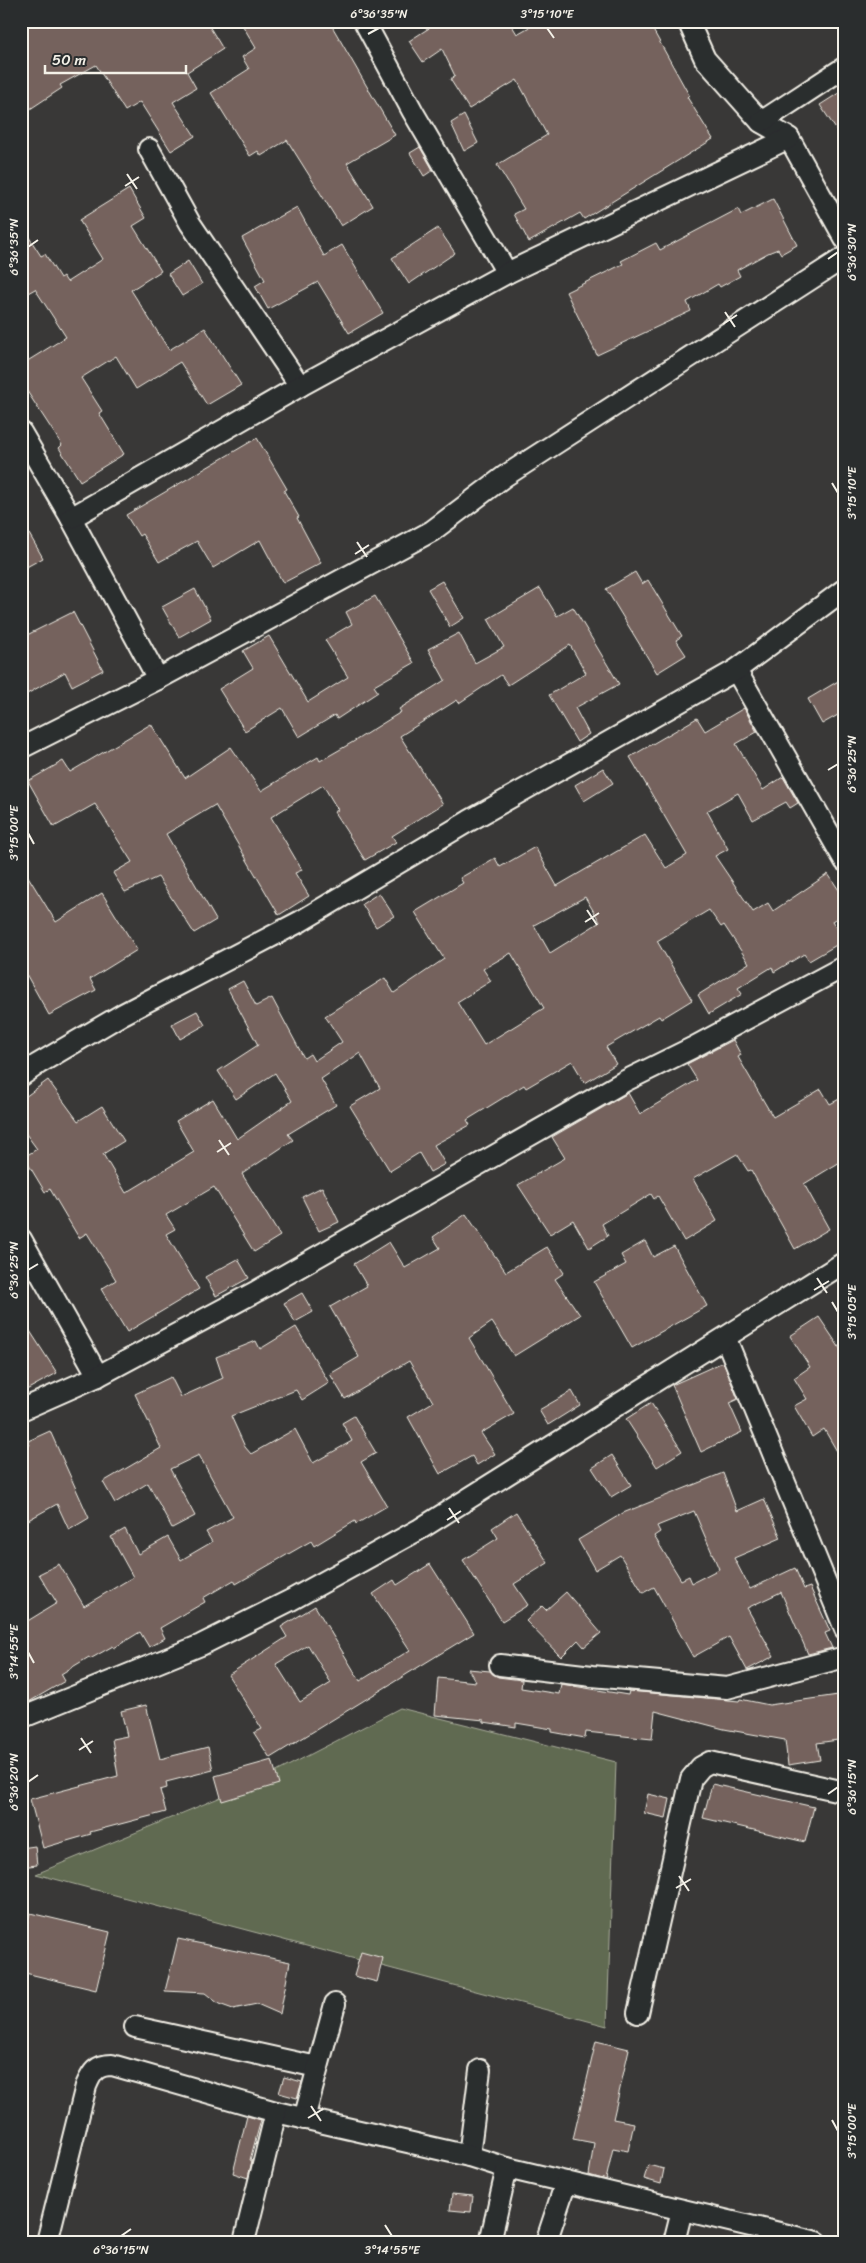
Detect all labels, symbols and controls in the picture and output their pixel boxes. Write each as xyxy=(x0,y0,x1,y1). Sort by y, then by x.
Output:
text: 6°36'35"N xyxy=(350,3,408,25)
text: 3°15'10"E xyxy=(520,3,575,25)
scale bar xyxy=(45,42,186,74)
text: 50 m xyxy=(52,47,87,73)
text: 6°36'35"N xyxy=(3,218,25,276)
text: 6°36'30"N xyxy=(841,223,863,281)
text: 3°15'10"E xyxy=(841,465,863,520)
text: 6°36'25"N xyxy=(841,735,863,793)
text: 3°15'00"E xyxy=(3,804,25,861)
text: 6°36'25"N xyxy=(3,1241,25,1299)
text: 3°15'05"E xyxy=(841,1283,863,1340)
text: 3°14'55"E xyxy=(3,1623,25,1680)
text: 6°36'20"N xyxy=(3,1753,25,1811)
text: 6°36'15"N xyxy=(841,1759,863,1815)
text: 3°15'00"E xyxy=(841,2102,863,2159)
text: 6°36'15"N xyxy=(93,2239,149,2261)
text: 3°14'55"E xyxy=(364,2239,421,2261)

